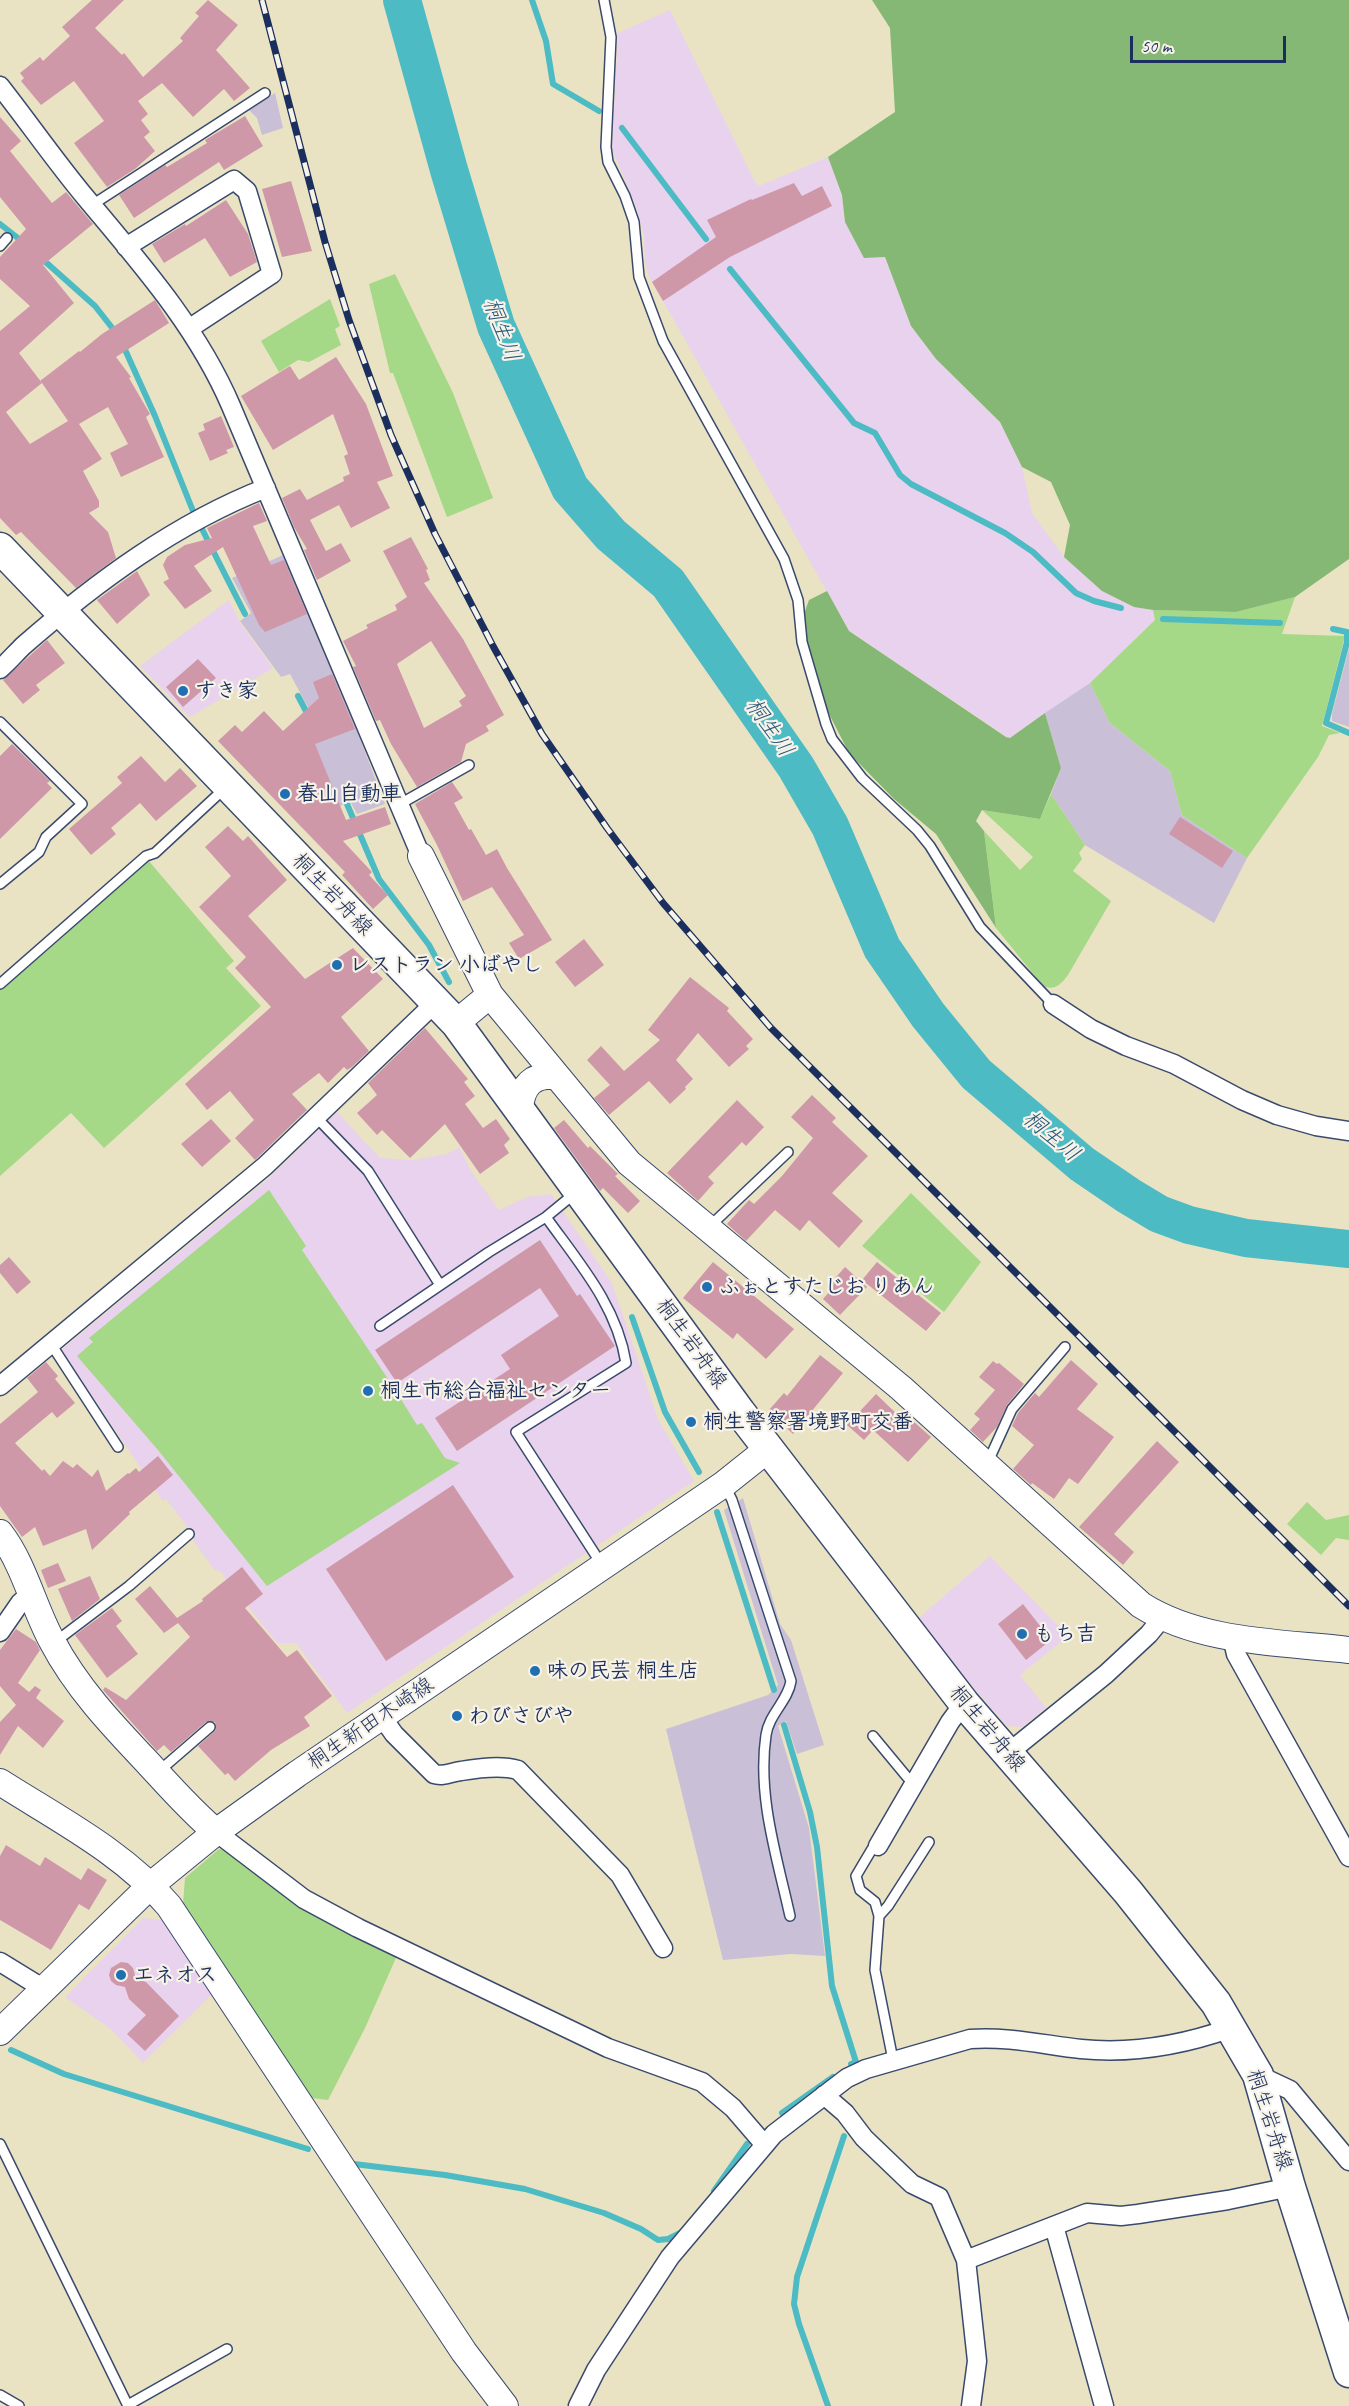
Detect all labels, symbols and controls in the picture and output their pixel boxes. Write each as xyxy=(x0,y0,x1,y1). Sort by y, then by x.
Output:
scale bar xyxy=(1133,24,1289,62)
text: 50 m xyxy=(1141,35,1172,57)
water label: 桐生川 xyxy=(477,294,525,366)
place label: すき家 xyxy=(195,678,258,704)
marker: すき家 xyxy=(176,684,190,698)
water label: 桐生川 xyxy=(739,693,799,763)
place label: 春山自動車 xyxy=(297,781,402,807)
marker: 春山自動車 xyxy=(278,787,292,801)
street label: 桐生岩舟線 xyxy=(286,848,378,942)
place label: レストラン 小ばやし xyxy=(349,952,543,978)
marker: レストラン 小ばやし xyxy=(330,958,344,972)
water label: 桐生川 xyxy=(1017,1106,1085,1168)
place label: ふぉとすたじお りあん xyxy=(719,1274,934,1300)
marker: ふぉとすたじお りあん xyxy=(700,1280,714,1294)
street label: 桐生岩舟線 xyxy=(650,1294,732,1394)
place label: 桐生市総合福祉センター xyxy=(380,1378,611,1404)
marker: 桐生市総合福祉センター xyxy=(361,1384,375,1398)
place label: 桐生警察署境野町交番 xyxy=(703,1409,913,1435)
marker: 桐生警察署境野町交番 xyxy=(684,1415,698,1429)
place label: もち吉 xyxy=(1034,1621,1097,1647)
marker: もち吉 xyxy=(1015,1627,1029,1641)
place label: 味の民芸 桐生店 xyxy=(547,1658,699,1684)
marker: 味の民芸 桐生店 xyxy=(528,1664,542,1678)
street label: 桐生新田木崎線 xyxy=(303,1672,439,1776)
street label: 桐生岩舟線 xyxy=(944,1681,1030,1777)
place label: わびさびや xyxy=(469,1703,574,1729)
marker: わびさびや xyxy=(450,1709,464,1723)
place label: エネオス xyxy=(133,1962,217,1988)
marker: エネオス xyxy=(114,1968,128,1982)
street label: 桐生岩舟線 xyxy=(1241,2066,1297,2174)

